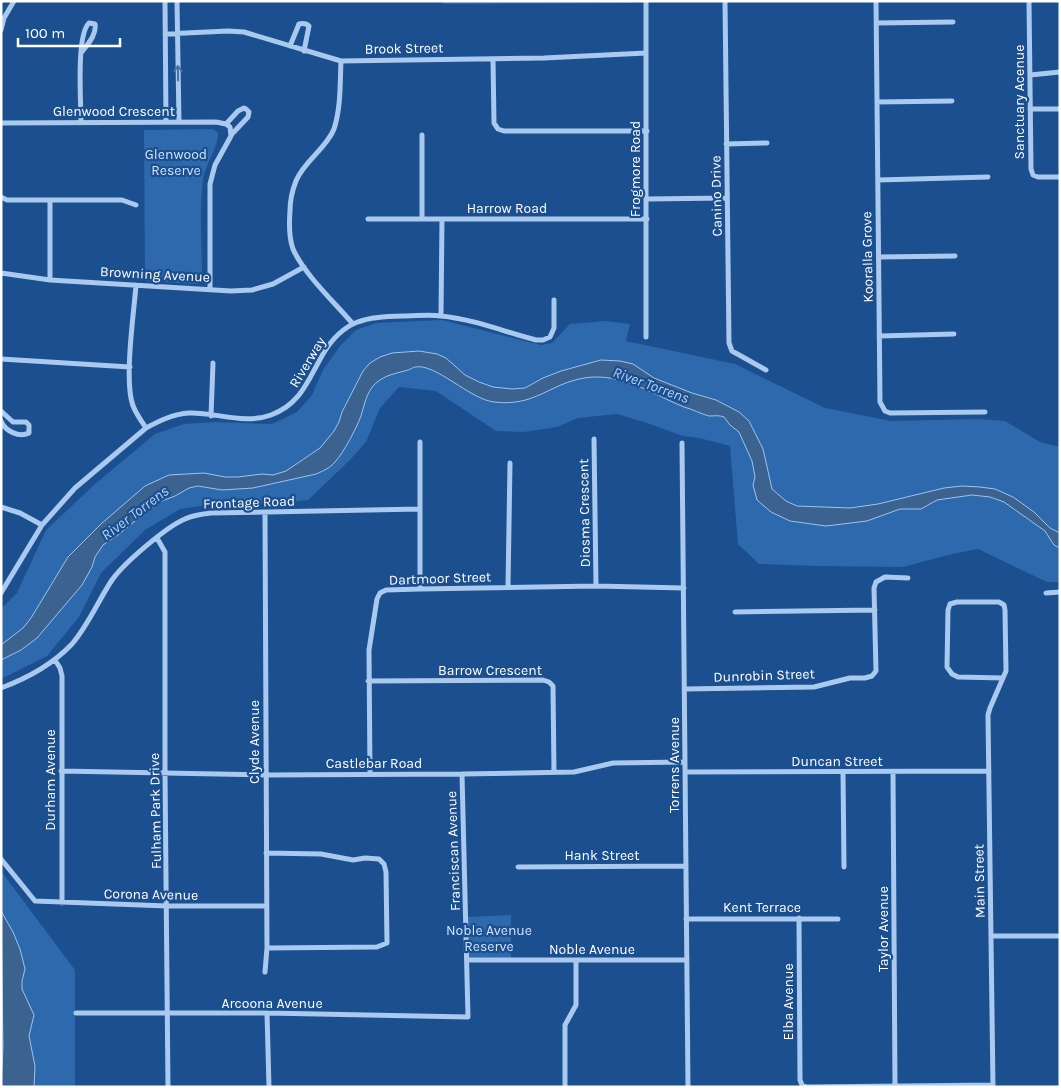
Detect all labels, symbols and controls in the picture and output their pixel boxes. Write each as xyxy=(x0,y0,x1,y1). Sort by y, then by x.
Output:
scale bar xyxy=(18,15,120,47)
text: 100 m xyxy=(25,24,65,42)
street label: Brook Street xyxy=(365,39,444,58)
street label: Sanctuary Acenue xyxy=(1011,45,1028,159)
one-way arrow xyxy=(173,66,183,82)
street label: Glenwood Crescent xyxy=(53,103,175,120)
street label: Frogmore Road xyxy=(627,121,644,217)
park label: Glenwood Reserve xyxy=(145,146,207,179)
street label: Canino Drive xyxy=(707,155,726,237)
street label: Harrow Road xyxy=(467,200,547,217)
street label: Kooralla Grove xyxy=(858,211,877,303)
street label: Browning Avenue xyxy=(100,263,210,286)
street label: Riverway xyxy=(286,333,329,391)
water label: River Torrens xyxy=(610,363,692,407)
street label: Diosma Crescent xyxy=(575,458,594,568)
water label: River Torrens xyxy=(98,482,172,544)
street label: Frontage Road xyxy=(203,492,295,513)
street label: Dartmoor Street xyxy=(389,568,492,589)
street label: Barrow Crescent xyxy=(438,662,542,679)
street label: Dunrobin Street xyxy=(713,665,815,686)
street label: Clyde Avenue xyxy=(246,700,263,784)
street label: Torrens Avenue xyxy=(666,717,683,813)
street label: Durham Avenue xyxy=(42,729,59,831)
street label: Fulham Park Drive xyxy=(146,753,165,869)
street label: Duncan Street xyxy=(791,753,883,770)
street label: Castlebar Road xyxy=(326,755,422,772)
street label: Franciscan Avenue xyxy=(443,791,464,911)
street label: Main Street xyxy=(970,844,989,918)
street label: Hank Street xyxy=(564,847,640,864)
street label: Corona Avenue xyxy=(104,885,198,904)
street label: Taylor Avenue xyxy=(875,886,892,972)
street label: Kent Terrace xyxy=(723,899,801,916)
park label: Noble Avenue Reserve xyxy=(446,922,532,955)
street label: Noble Avenue xyxy=(549,941,635,958)
street label: Elba Avenue xyxy=(780,963,797,1041)
street label: Arcoona Avenue xyxy=(221,995,323,1012)

